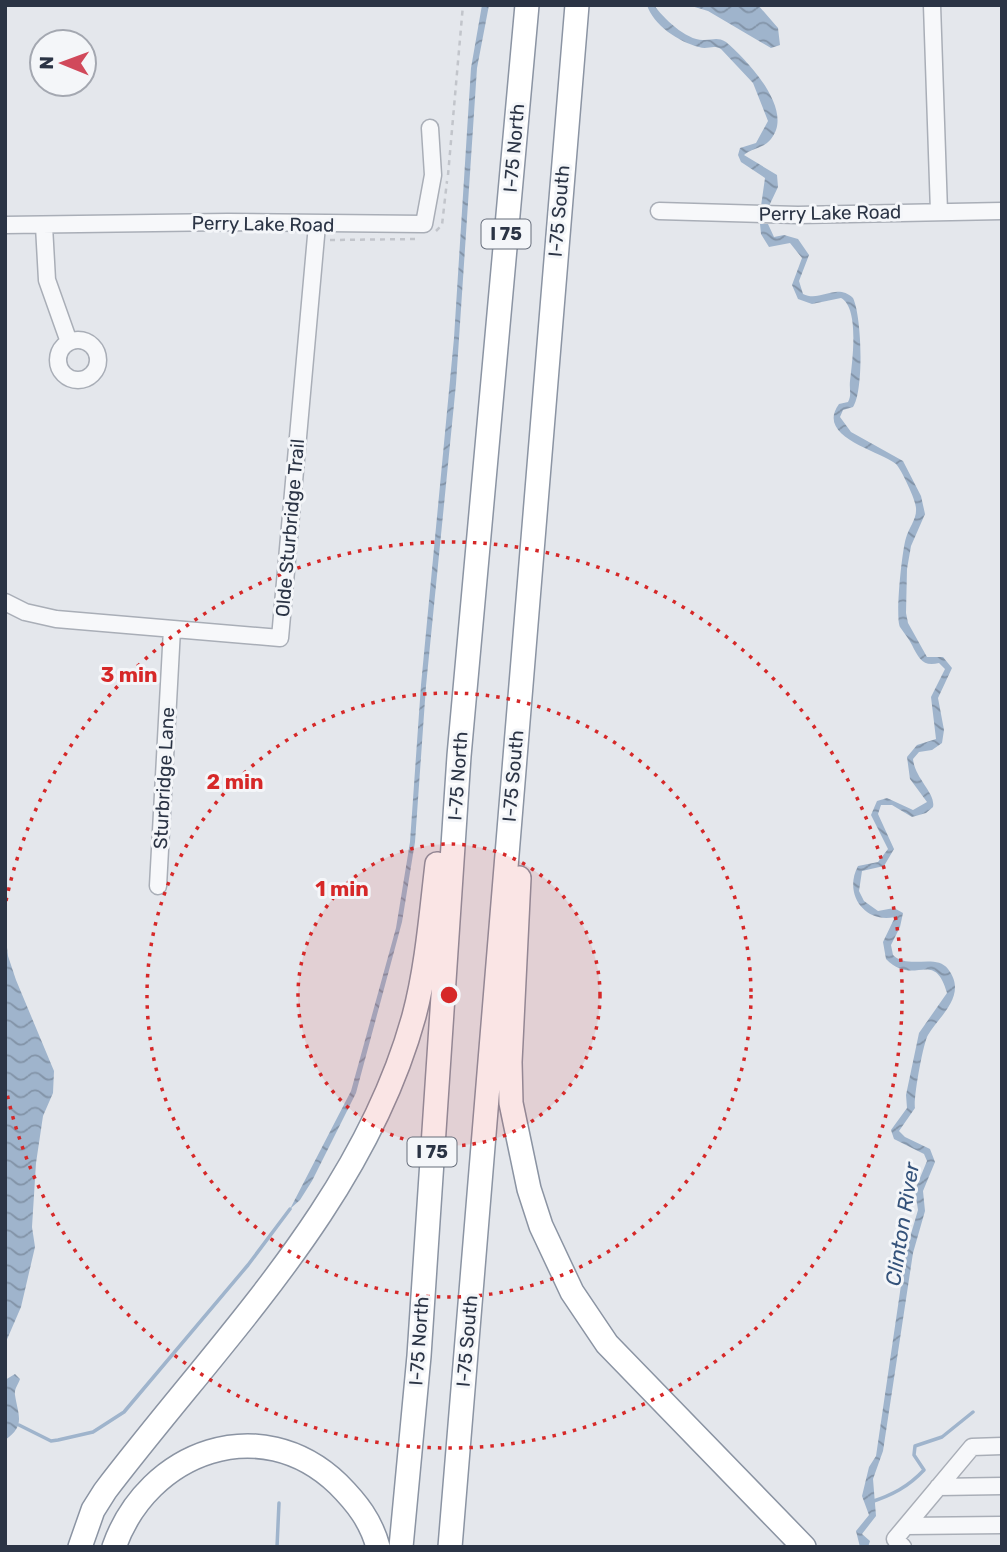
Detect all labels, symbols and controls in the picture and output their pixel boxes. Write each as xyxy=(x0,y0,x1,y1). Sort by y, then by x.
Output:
north arrow xyxy=(28,28,98,98)
text: N xyxy=(35,56,58,70)
street label: I-75 North xyxy=(499,103,529,193)
street label: I-75 South xyxy=(544,164,574,258)
street label: Perry Lake Road xyxy=(758,200,902,226)
street label: Perry Lake Road xyxy=(191,211,335,237)
road number: I 75 xyxy=(482,220,530,248)
street label: Olde Sturbridge Trail xyxy=(271,438,309,618)
text: 3 min xyxy=(100,662,158,687)
street label: Sturbridge Lane xyxy=(149,706,179,850)
street label: I-75 South xyxy=(498,729,528,823)
street label: I-75 North xyxy=(443,731,473,821)
text: 2 min xyxy=(207,769,263,794)
text: 1 min xyxy=(315,876,369,901)
centre of rings xyxy=(437,983,461,1007)
road number: I 75 xyxy=(408,1138,457,1167)
water label: Clinton River xyxy=(880,1160,924,1288)
street label: I-75 South xyxy=(452,1294,482,1388)
street label: I-75 North xyxy=(404,1296,434,1386)

